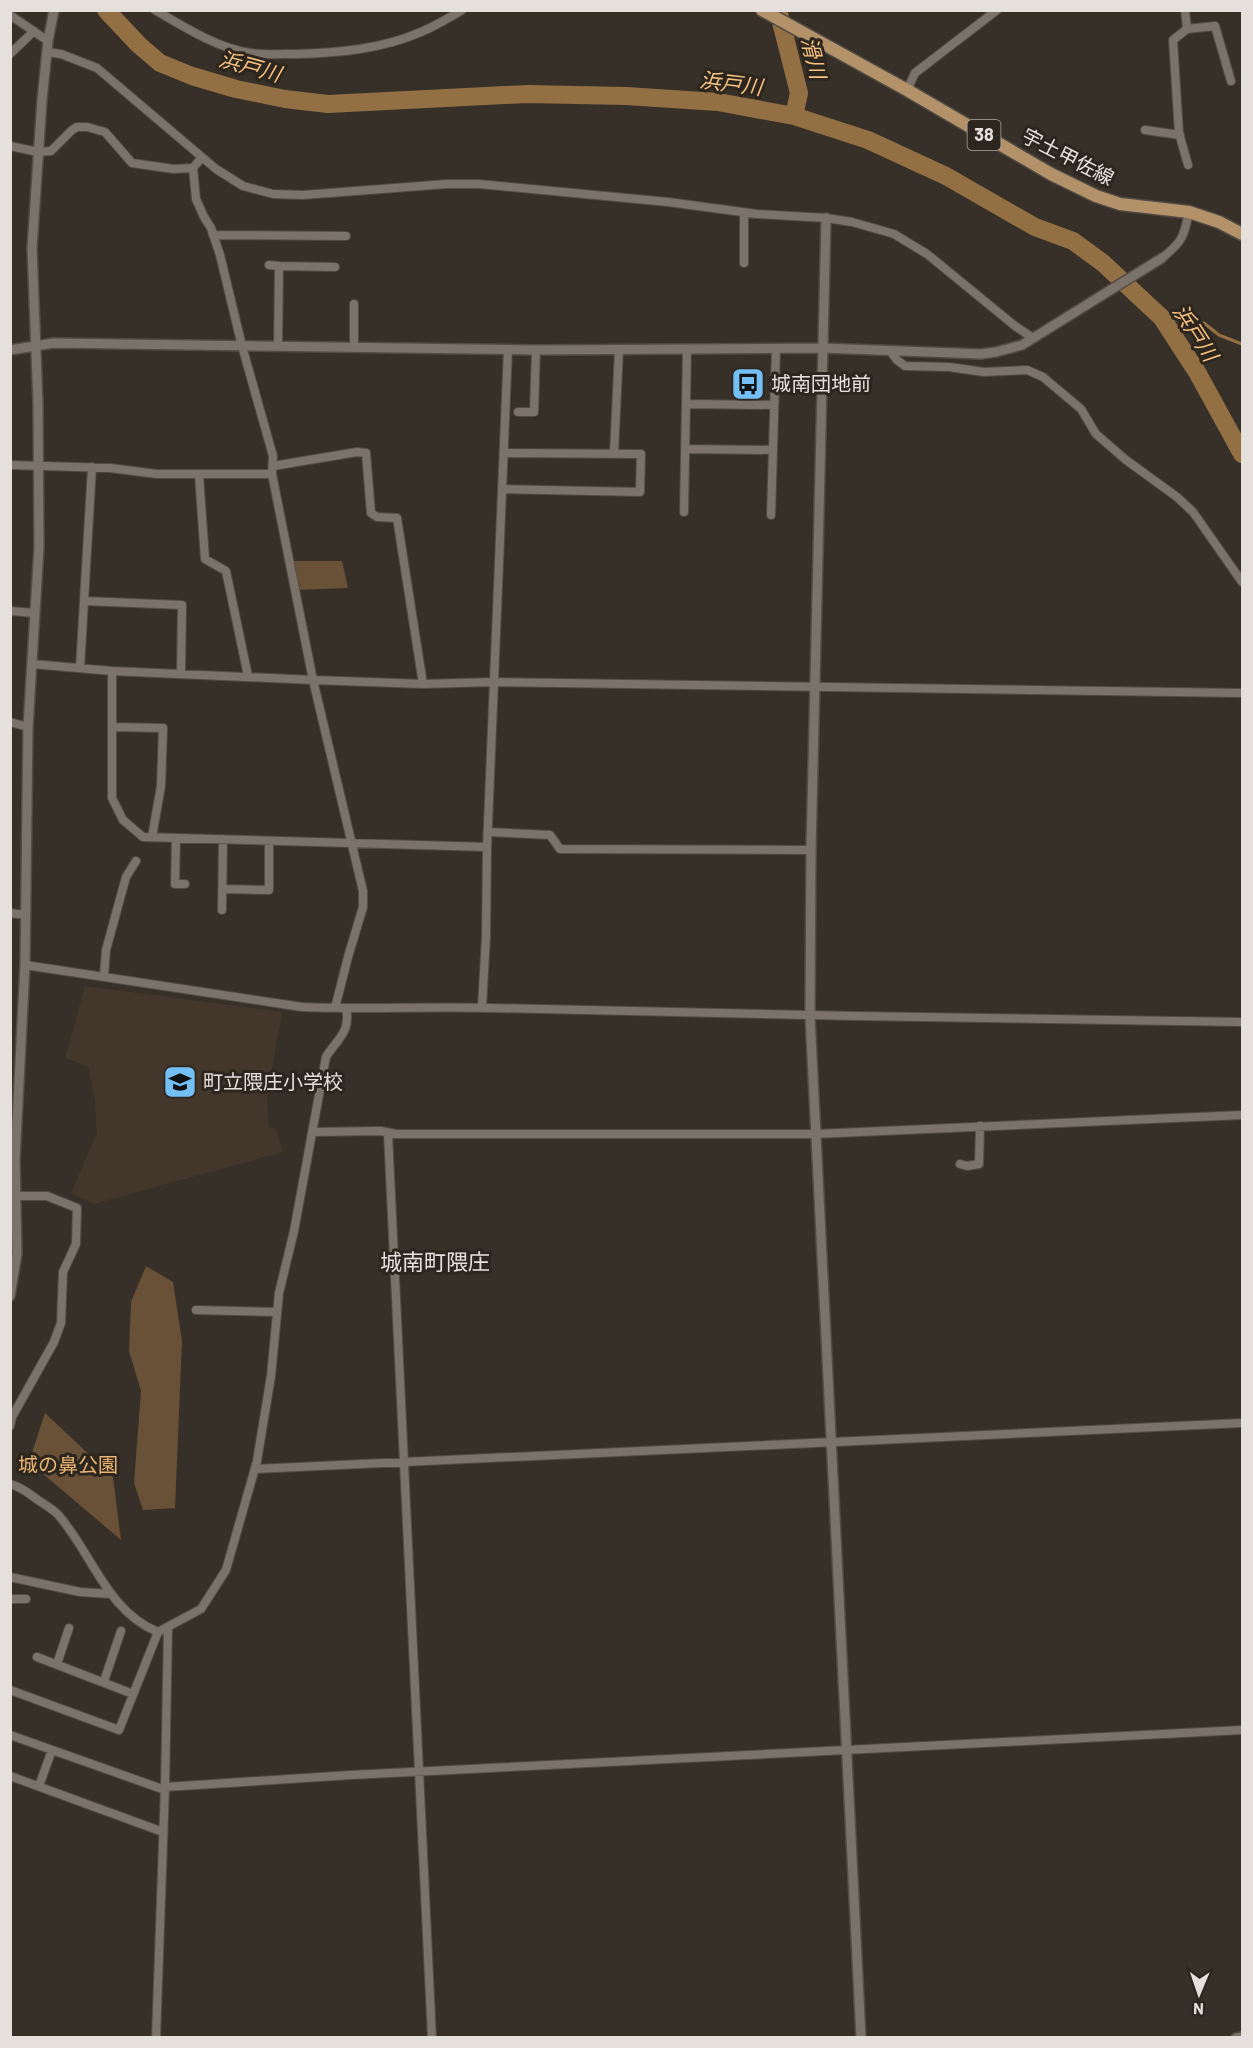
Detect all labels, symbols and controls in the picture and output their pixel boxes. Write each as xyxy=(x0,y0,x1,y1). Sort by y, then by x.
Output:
water label: 滑川 xyxy=(797,34,832,83)
water label: 浜戸川 xyxy=(217,45,286,86)
water label: 浜戸川 xyxy=(698,66,766,99)
road number: 38 xyxy=(968,120,1000,150)
street label: 宇土甲佐線 xyxy=(1018,123,1118,190)
water label: 浜戸川 xyxy=(1169,299,1225,367)
bus stop icon: 城南団地前 xyxy=(730,366,766,402)
place label: 城南団地前 xyxy=(771,371,871,395)
school or university icon: 町立隈庄小学校 xyxy=(162,1064,198,1100)
place label: 町立隈庄小学校 xyxy=(203,1069,343,1093)
district label: 城南町隈庄 xyxy=(380,1248,490,1274)
park label: 城の鼻公園 xyxy=(18,1452,118,1476)
north arrow xyxy=(1169,1964,1229,2024)
text: N xyxy=(1193,2000,1204,2019)

